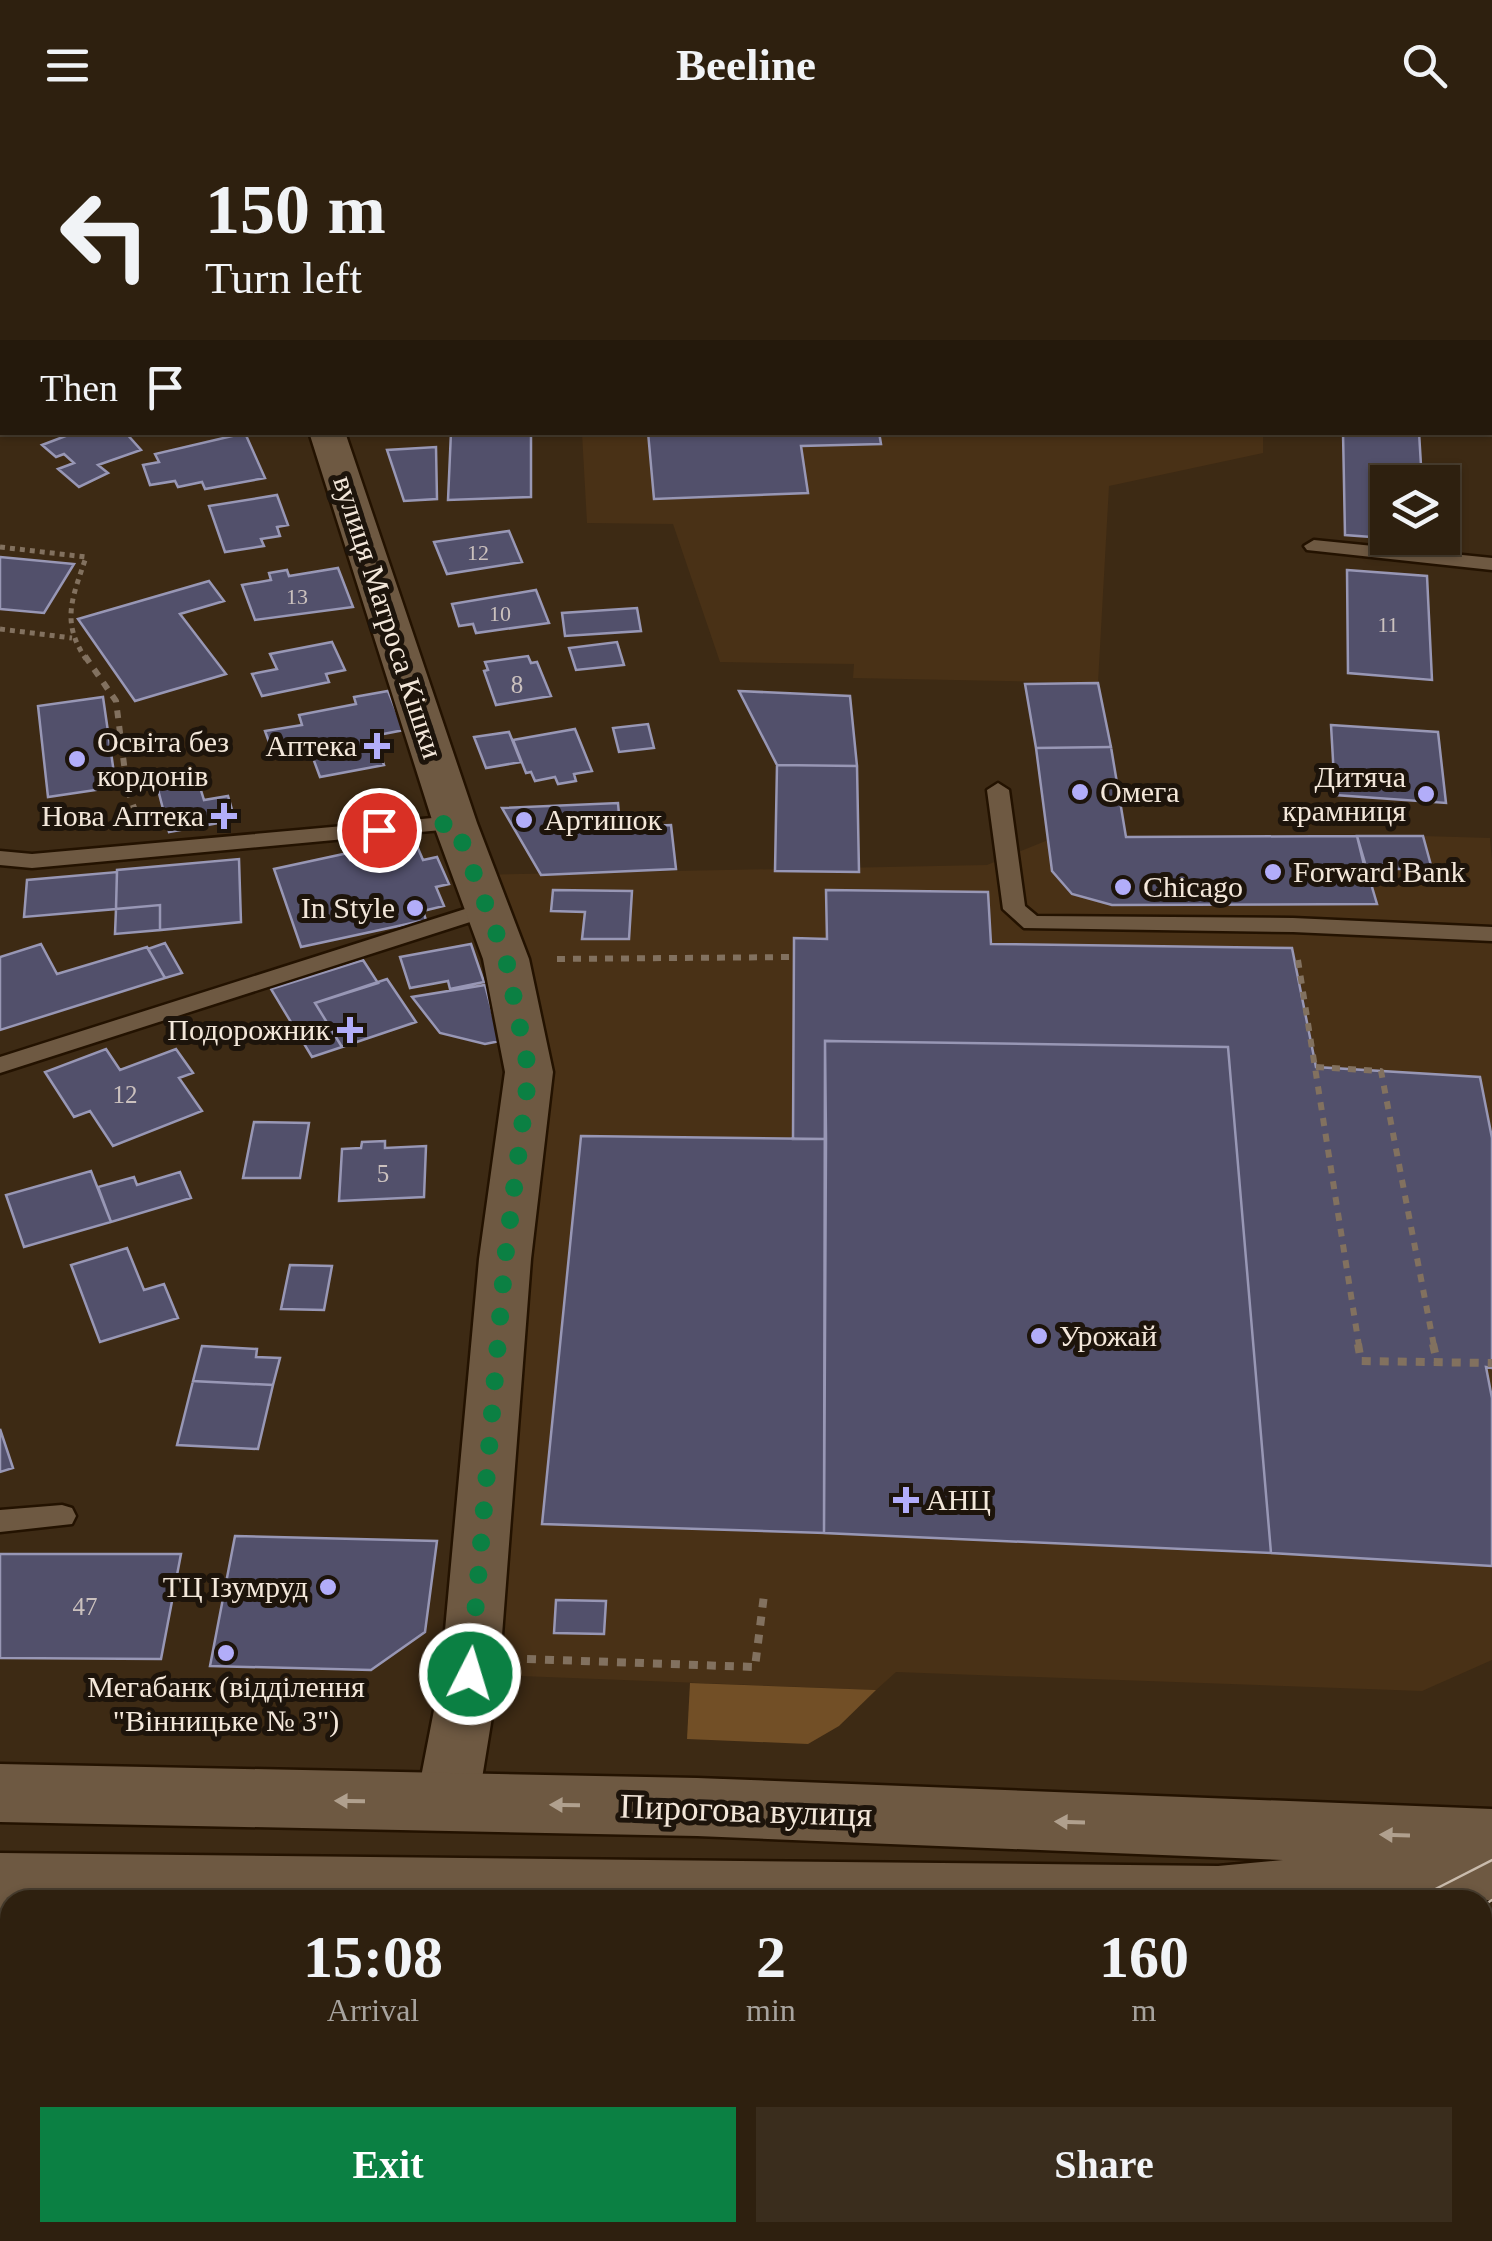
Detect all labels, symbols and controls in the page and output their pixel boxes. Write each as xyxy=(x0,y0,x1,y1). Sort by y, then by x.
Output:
icon: menu xyxy=(40,38,95,93)
icon: search xyxy=(1397,38,1452,93)
text: Beeline xyxy=(676,40,816,90)
icon: left xyxy=(40,170,170,300)
text: 150 m xyxy=(205,171,386,248)
text: Turn left xyxy=(205,253,362,303)
icon: arrive xyxy=(138,360,193,415)
text: Then xyxy=(40,367,118,409)
map controls xyxy=(1370,465,1460,555)
button: layers xyxy=(1370,465,1460,555)
street label: вулиця Матроса Кішки xyxy=(327,471,450,762)
house number: 12 xyxy=(467,540,489,565)
house number: 13 xyxy=(286,584,308,609)
house number: 10 xyxy=(489,601,511,626)
house number: 11 xyxy=(1377,612,1399,637)
house number: 8 xyxy=(511,671,523,698)
place label: Освіта без кордонів xyxy=(97,725,229,792)
place label: Аптека xyxy=(265,729,357,762)
marker: Аптека xyxy=(366,735,388,757)
marker: Освіта без кордонів xyxy=(66,748,88,770)
place label: Дитяча крамниця xyxy=(1282,760,1406,827)
place label: Омега xyxy=(1100,775,1180,808)
marker: Омега xyxy=(1069,781,1091,803)
marker: Дитяча крамниця xyxy=(1415,783,1437,805)
pin xyxy=(337,788,422,873)
place label: Нова Аптека xyxy=(41,799,204,832)
icon: arrive xyxy=(352,803,407,858)
place label: Артишок xyxy=(544,803,663,836)
marker: Нова Аптека xyxy=(213,805,235,827)
marker: Артишок xyxy=(513,809,535,831)
place label: Forward Bank xyxy=(1293,855,1465,888)
marker: Forward Bank xyxy=(1262,861,1284,883)
place label: Chicago xyxy=(1143,870,1243,903)
marker: Chicago xyxy=(1112,876,1134,898)
place label: In Style xyxy=(301,891,395,924)
marker: In Style xyxy=(404,897,426,919)
place label: Подорожник xyxy=(167,1013,330,1046)
marker: Подорожник xyxy=(339,1019,361,1041)
house number: 12 xyxy=(113,1081,138,1108)
house number: 5 xyxy=(377,1160,389,1187)
place label: Урожай xyxy=(1059,1319,1157,1352)
marker: Урожай xyxy=(1028,1325,1050,1347)
place label: АНЦ xyxy=(926,1483,991,1516)
marker: АНЦ xyxy=(895,1489,917,1511)
place label: ТЦ Ізумруд xyxy=(163,1570,308,1603)
marker: ТЦ Ізумруд xyxy=(317,1576,339,1598)
house number: 47 xyxy=(73,1593,98,1620)
position arrow xyxy=(418,1622,522,1726)
marker: Мегабанк (відділення "Вінницьке № 3") xyxy=(215,1642,237,1664)
place label: Мегабанк (відділення "Вінницьке № 3") xyxy=(87,1670,365,1738)
street label: Пирогова вулиця xyxy=(619,1787,873,1834)
one-way arrow xyxy=(333,1793,365,1809)
one-way arrow xyxy=(548,1797,580,1813)
one-way arrow xyxy=(1053,1813,1085,1829)
one-way arrow xyxy=(1378,1827,1410,1843)
text: 15:08 xyxy=(303,1924,443,1990)
text: 2 xyxy=(756,1924,786,1990)
text: 160 xyxy=(1099,1924,1189,1990)
text: Arrival xyxy=(327,1992,419,2028)
text: min xyxy=(746,1992,796,2028)
text: m xyxy=(1131,1992,1156,2028)
button: Exit xyxy=(40,2107,736,2222)
button: Share xyxy=(756,2107,1452,2222)

